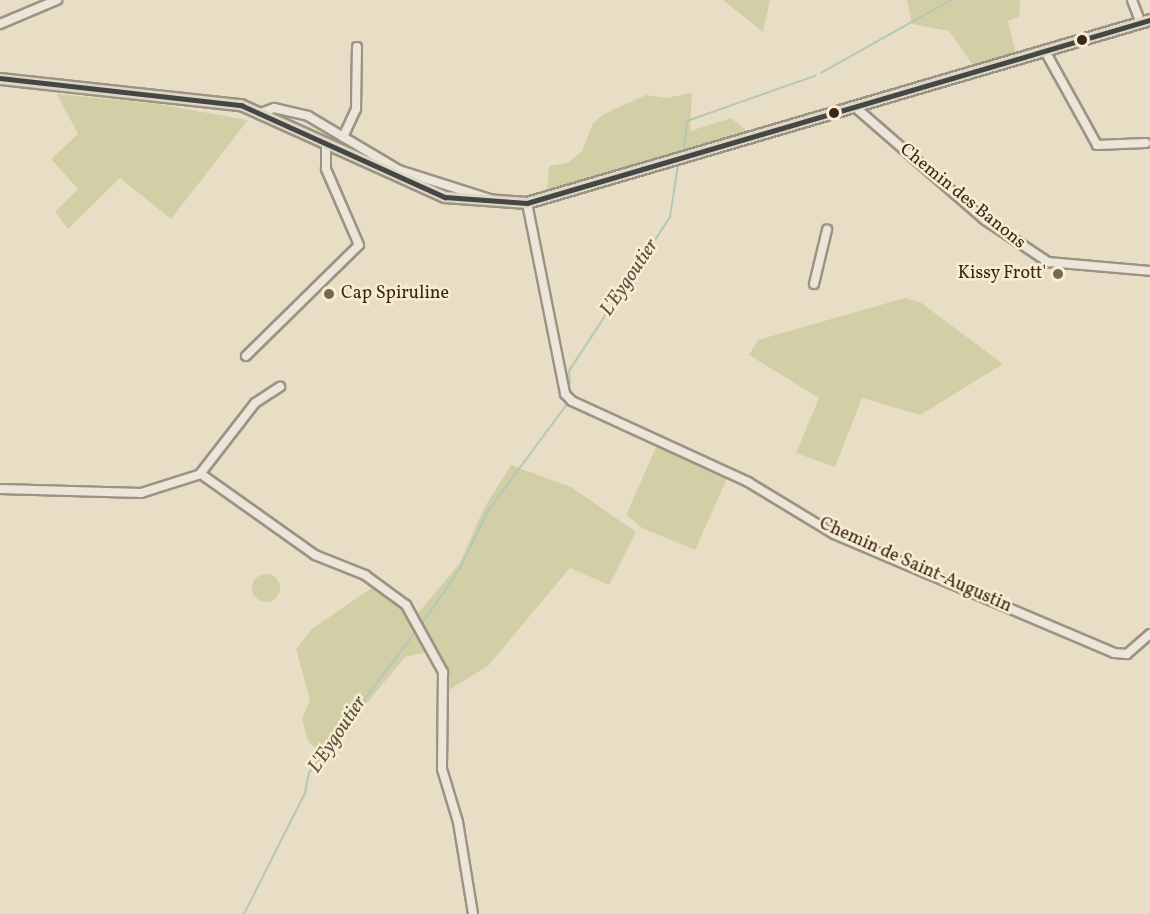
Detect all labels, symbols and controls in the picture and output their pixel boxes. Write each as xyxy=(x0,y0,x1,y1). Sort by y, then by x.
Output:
unlabelled marker xyxy=(1076,34,1088,46)
unlabelled marker xyxy=(828,107,840,119)
street label: Chemin des Banons xyxy=(895,140,1029,254)
water label: L'Eygoutier xyxy=(595,235,665,321)
place label: Kissy Frott' xyxy=(957,263,1046,285)
marker: Kissy Frott' xyxy=(1051,267,1065,281)
place label: Cap Spiruline xyxy=(341,283,449,305)
marker: Cap Spiruline xyxy=(322,287,336,301)
street label: Chemin de Saint-Augustin xyxy=(815,514,1015,618)
water label: L'Eygoutier xyxy=(303,692,373,778)

